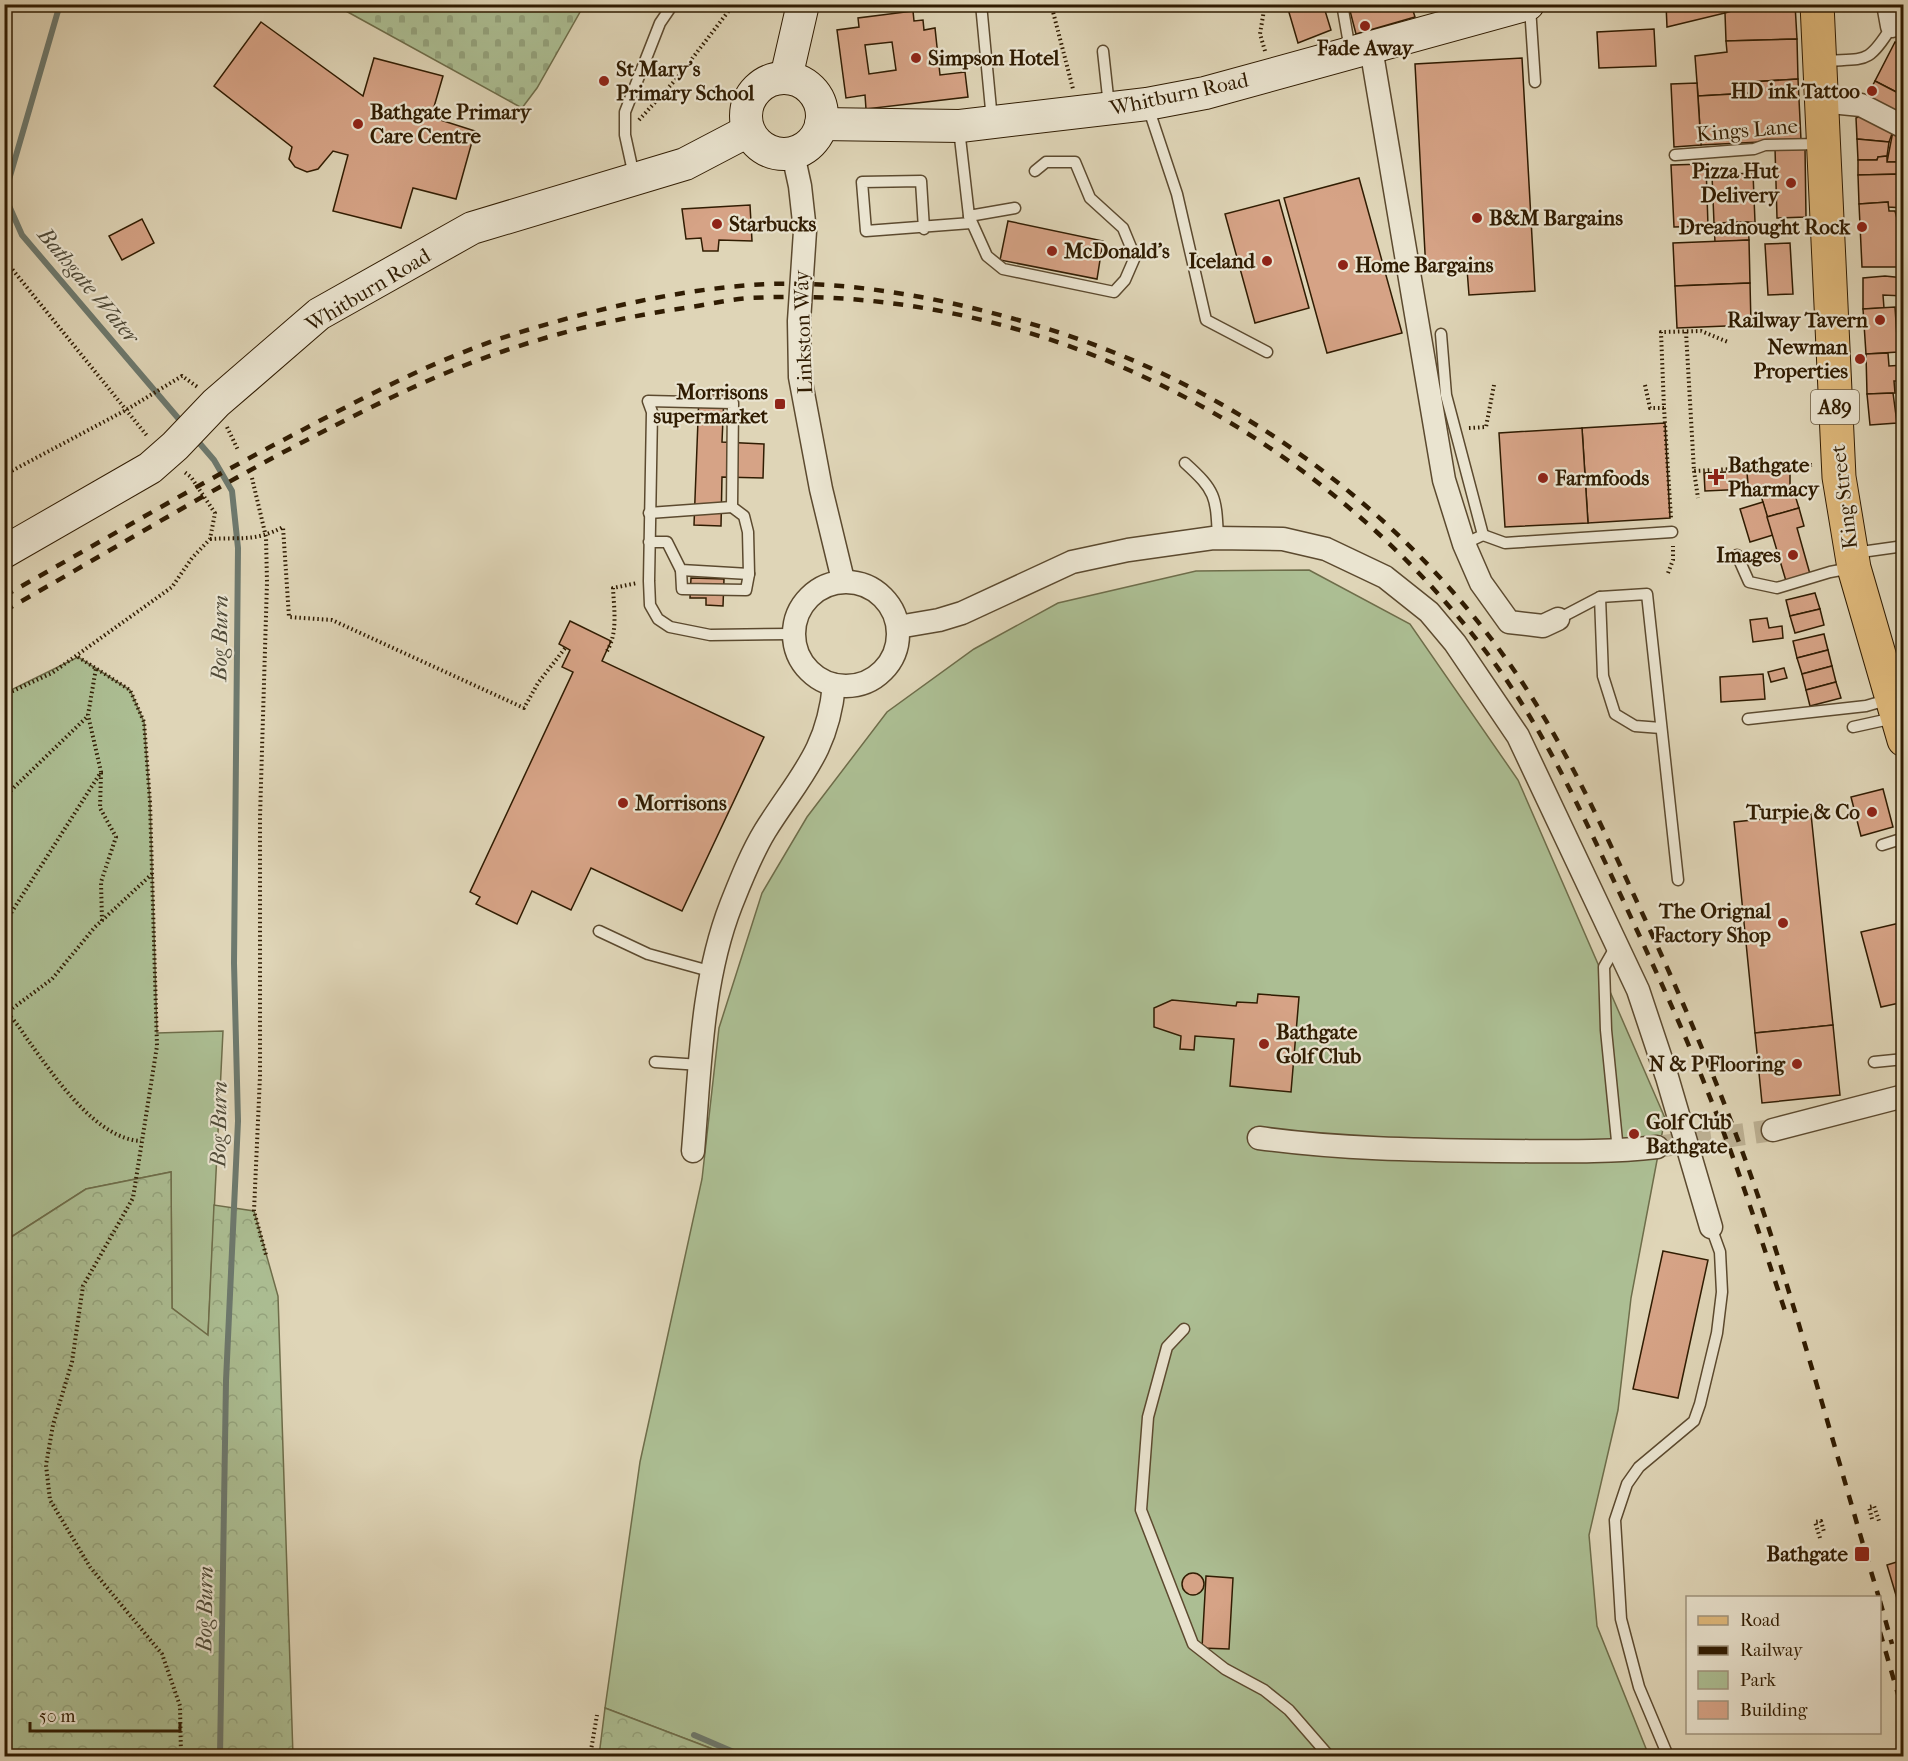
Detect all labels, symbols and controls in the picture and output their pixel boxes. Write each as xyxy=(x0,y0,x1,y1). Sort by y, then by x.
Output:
marker: Fade Away xyxy=(1358,19,1372,33)
place label: Fade Away xyxy=(1316,36,1415,60)
place label: Simpson Hotel xyxy=(928,46,1059,70)
marker: Simpson Hotel xyxy=(909,51,923,65)
place label: St Mary's Primary School xyxy=(616,57,754,105)
street label: Whitburn Road xyxy=(1107,67,1251,121)
marker: St Mary's Primary School xyxy=(597,74,611,88)
place label: HD ink Tattoo xyxy=(1731,79,1860,103)
marker: HD ink Tattoo xyxy=(1865,84,1879,98)
place label: Bathgate Primary Care Centre xyxy=(370,100,533,148)
street label: Kings Lane xyxy=(1695,114,1799,146)
marker: Bathgate Primary Care Centre xyxy=(351,117,365,131)
place label: Pizza Hut Delivery xyxy=(1692,159,1781,207)
marker: Pizza Hut Delivery xyxy=(1784,176,1798,190)
place label: B&M Bargains xyxy=(1489,206,1623,230)
marker: B&M Bargains xyxy=(1470,211,1484,225)
place label: Starbucks xyxy=(729,212,817,236)
place label: Dreadnought Rock xyxy=(1679,215,1851,239)
marker: Starbucks xyxy=(710,217,724,231)
marker: Dreadnought Rock xyxy=(1855,220,1869,234)
water label: Bathgate Water xyxy=(32,222,146,351)
place label: McDonald's xyxy=(1063,239,1170,263)
street label: Whitburn Road xyxy=(301,243,435,337)
marker: McDonald's xyxy=(1045,244,1059,258)
place label: Iceland xyxy=(1188,249,1256,273)
place label: Home Bargains xyxy=(1355,253,1494,277)
marker: Iceland xyxy=(1260,254,1274,268)
marker: Home Bargains xyxy=(1336,258,1350,272)
street label: Linkston Way xyxy=(789,269,817,394)
place label: Railway Tavern xyxy=(1727,308,1869,332)
marker: Railway Tavern xyxy=(1873,313,1887,327)
place label: Newman Properties xyxy=(1753,335,1849,383)
marker: Newman Properties xyxy=(1853,352,1867,366)
place label: Morrisons supermarket xyxy=(653,380,768,428)
road number: A89 xyxy=(1811,390,1859,424)
marker: Morrisons supermarket xyxy=(773,397,787,411)
street label: King Street xyxy=(1826,443,1862,550)
place label: Bathgate Pharmacy xyxy=(1728,453,1820,501)
place label: Farmfoods xyxy=(1554,466,1650,490)
marker: Bathgate Pharmacy xyxy=(1709,470,1723,484)
marker: Farmfoods xyxy=(1536,471,1550,485)
place label: Images xyxy=(1716,543,1781,567)
marker: Images xyxy=(1786,548,1800,562)
water label: Bog Burn xyxy=(206,595,234,682)
place label: Morrisons xyxy=(634,791,727,815)
marker: Morrisons xyxy=(616,796,630,810)
place label: Turpie & Co xyxy=(1745,800,1860,824)
marker: Turpie & Co xyxy=(1865,805,1879,819)
place label: The Orignal Factory Shop xyxy=(1653,899,1772,947)
marker: The Orignal Factory Shop xyxy=(1776,916,1790,930)
place label: Bathgate Golf Club xyxy=(1276,1020,1361,1068)
marker: Bathgate Golf Club xyxy=(1257,1037,1271,1051)
place label: N & P Flooring xyxy=(1649,1052,1786,1076)
marker: N & P Flooring xyxy=(1790,1057,1804,1071)
water label: Bog Burn xyxy=(205,1081,233,1168)
place label: Golf Club Bathgate xyxy=(1646,1110,1731,1158)
marker: Golf Club Bathgate xyxy=(1627,1127,1641,1141)
place label: Bathgate xyxy=(1767,1542,1849,1566)
marker: Bathgate xyxy=(1853,1545,1871,1563)
water label: Bog Burn xyxy=(191,1566,219,1653)
legend xyxy=(1686,1596,1881,1734)
text: Road xyxy=(1740,1610,1780,1631)
text: Railway xyxy=(1740,1640,1804,1661)
text: Park xyxy=(1740,1670,1777,1691)
scale bar xyxy=(30,1695,180,1733)
text: Building xyxy=(1740,1700,1808,1721)
text: 50 m xyxy=(39,1706,76,1727)

